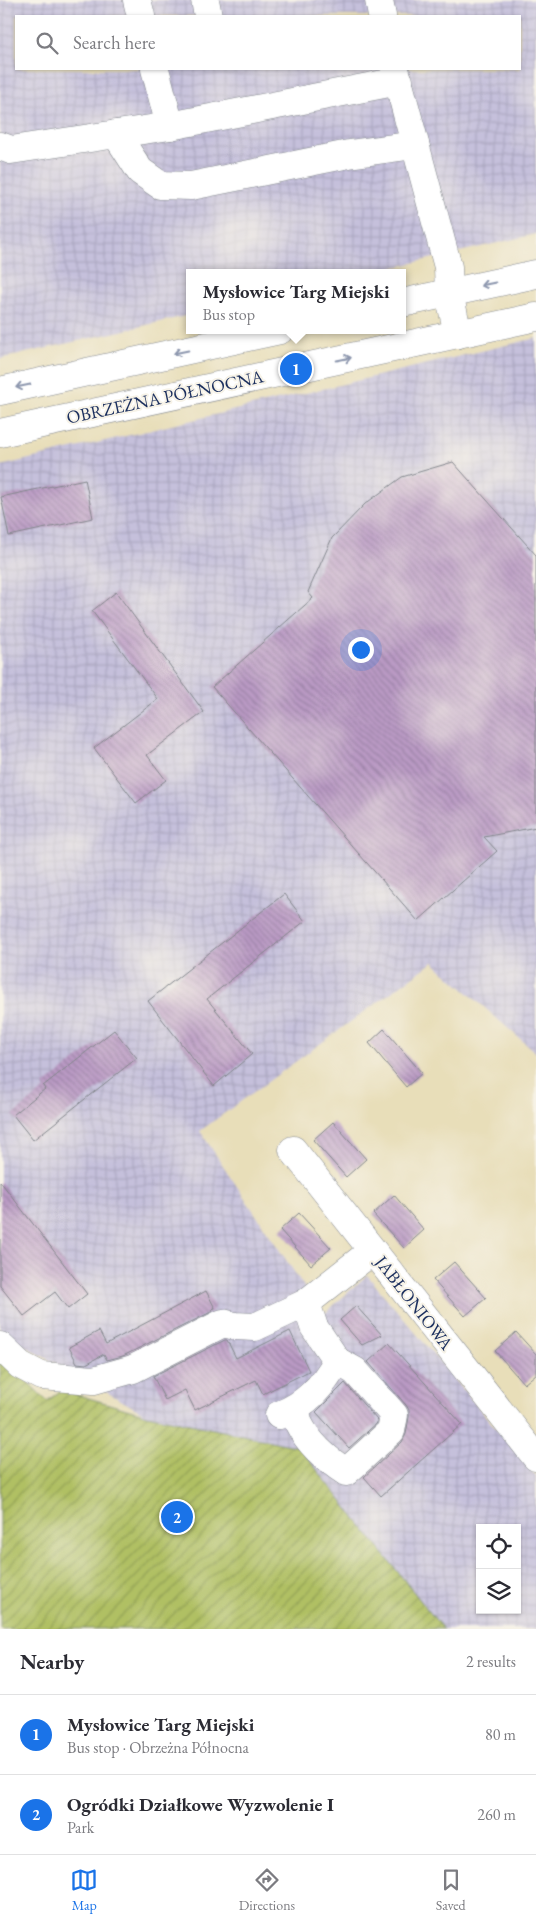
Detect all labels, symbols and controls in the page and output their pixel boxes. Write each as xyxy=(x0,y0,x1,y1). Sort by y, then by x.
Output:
search box xyxy=(15,15,521,70)
icon: search xyxy=(33,29,61,57)
text: Search here xyxy=(73,30,155,55)
popup xyxy=(186,269,406,334)
text: Mysłowice Targ Miejski xyxy=(202,279,390,304)
one-way arrow xyxy=(481,280,497,290)
text: Bus stop xyxy=(202,304,255,325)
one-way arrow xyxy=(174,348,190,357)
pin: 1 xyxy=(280,350,312,388)
one-way arrow xyxy=(335,354,351,363)
street label: OBRZEŻNA PÓŁNOCNA xyxy=(64,364,266,429)
one-way arrow xyxy=(15,382,31,391)
your location xyxy=(348,637,374,663)
street label: JABŁONIOWA xyxy=(369,1249,459,1355)
pin: 2 xyxy=(161,1498,193,1536)
map controls xyxy=(476,1524,521,1614)
button: locate xyxy=(476,1524,521,1569)
button: layers xyxy=(476,1569,521,1614)
text: Nearby xyxy=(20,1648,84,1675)
text: 2 results xyxy=(466,1651,516,1672)
text: Mysłowice Targ Miejski xyxy=(67,1712,254,1737)
text: 1 xyxy=(32,1724,40,1745)
text: 80 m xyxy=(485,1724,516,1745)
text: Bus stop · Obrzeżna Północna xyxy=(67,1737,249,1758)
text: Ogródki Działkowe Wyzwolenie I xyxy=(67,1792,334,1817)
text: 2 xyxy=(32,1804,40,1825)
text: 260 m xyxy=(477,1804,516,1825)
text: Park xyxy=(67,1817,94,1838)
tab: Map xyxy=(70,1866,98,1914)
tab: Directions xyxy=(239,1866,295,1914)
tab: Saved xyxy=(436,1866,466,1914)

